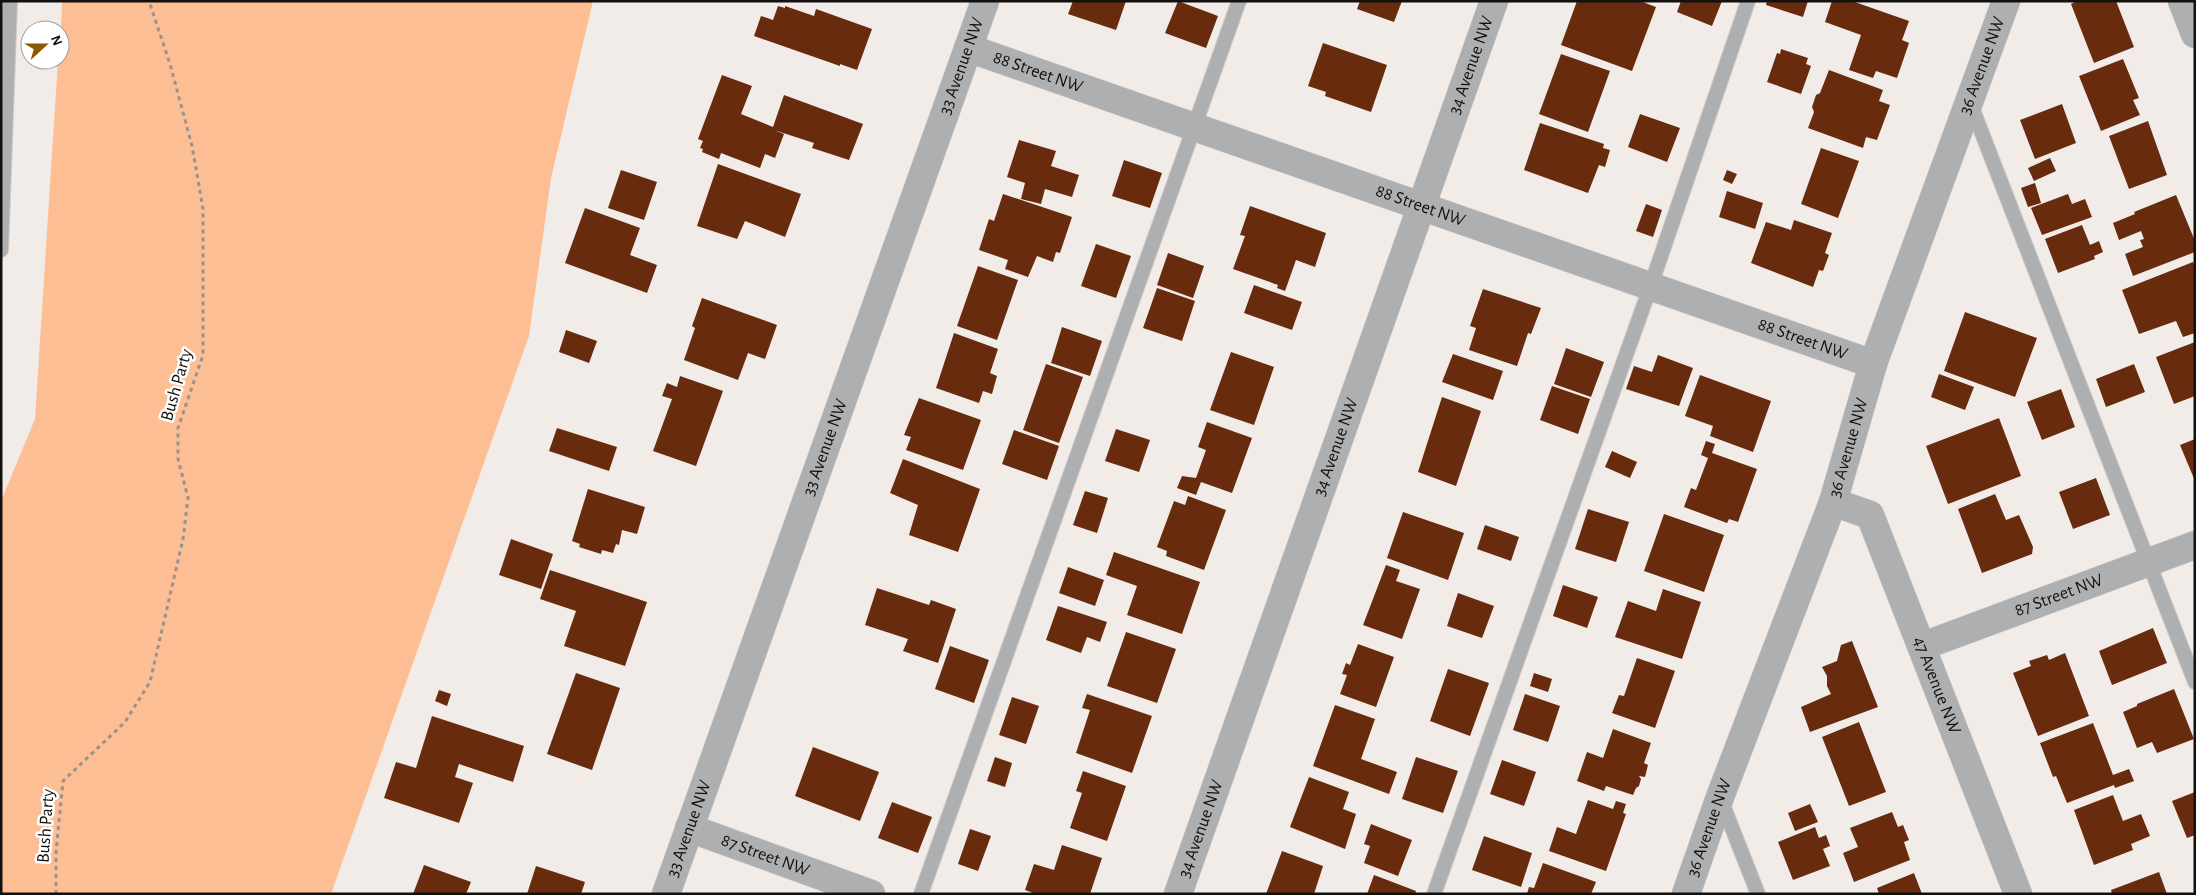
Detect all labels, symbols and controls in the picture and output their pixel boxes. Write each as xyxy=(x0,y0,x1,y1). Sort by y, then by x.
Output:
street label: 34 Avenue NW xyxy=(1446,14,1497,117)
street label: 33 Avenue NW xyxy=(936,15,987,117)
street label: 36 Avenue NW xyxy=(1956,15,2008,117)
north arrow xyxy=(20,20,70,70)
text: N xyxy=(48,34,64,48)
street label: 88 Street NW xyxy=(991,48,1085,96)
street label: 88 Street NW xyxy=(1373,182,1467,230)
street label: 88 Street NW xyxy=(1755,315,1850,363)
street label: Bush Party xyxy=(158,347,196,423)
street label: 34 Avenue NW xyxy=(1311,396,1362,499)
street label: 36 Avenue NW xyxy=(1826,396,1872,500)
street label: 33 Avenue NW xyxy=(800,397,851,498)
street label: 87 Street NW xyxy=(2012,571,2105,620)
street label: 47 Avenue NW xyxy=(1909,634,1964,736)
street label: 36 Avenue NW xyxy=(1684,777,1735,879)
street label: 33 Avenue NW xyxy=(664,778,715,880)
street label: 34 Avenue NW xyxy=(1175,778,1227,880)
street label: Bush Party xyxy=(34,788,58,864)
street label: 87 Street NW xyxy=(719,831,812,880)

